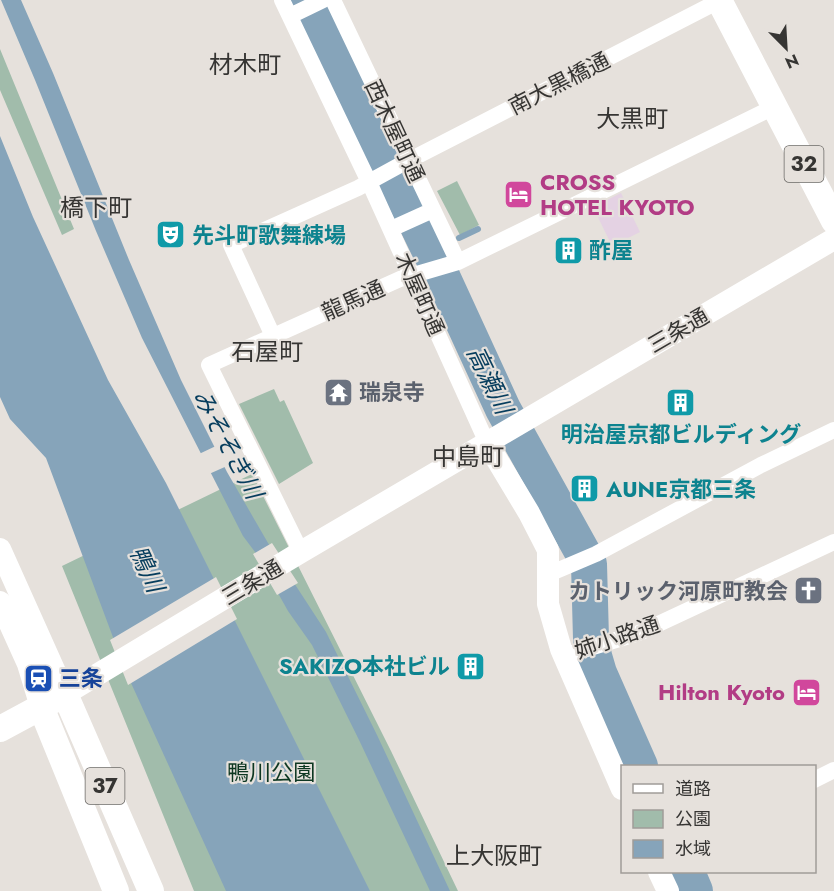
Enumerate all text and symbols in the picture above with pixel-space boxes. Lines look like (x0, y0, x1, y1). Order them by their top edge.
north arrow (756, 18, 816, 78)
street label: 南大黒橋通 (503, 44, 615, 122)
district label: 材木町 (209, 47, 281, 82)
text: N (781, 48, 802, 74)
street label: 西木屋町通 (357, 74, 433, 188)
district label: 大黒町 (596, 101, 668, 136)
road number: 32 (784, 146, 824, 182)
place label: CROSS HOTEL KYOTO (540, 166, 695, 223)
hotel icon: CROSS HOTEL KYOTO (503, 179, 535, 211)
district label: 橋下町 (60, 190, 132, 225)
theatre icon: 先斗町歌舞練場 (155, 219, 187, 251)
place label: 先斗町歌舞練場 (192, 219, 346, 251)
building icon: 酢屋 (552, 234, 584, 266)
place label: 酢屋 (589, 234, 633, 266)
street label: 木屋町通 (387, 247, 453, 341)
street label: 龍馬通 (316, 272, 390, 328)
street label: 三条通 (641, 300, 715, 360)
district label: 石屋町 (231, 334, 303, 369)
water label: 高瀬川 (458, 340, 523, 423)
temple icon: 瑞泉寺 (322, 376, 354, 408)
place label: 瑞泉寺 (359, 376, 425, 408)
water label: みそそぎ川 (184, 383, 273, 508)
building icon: 明治屋京都ビルディング (665, 386, 697, 418)
place label: 明治屋京都ビルディング (561, 418, 801, 450)
district label: 中島町 (432, 439, 504, 474)
building icon: AUNE京都三条 (569, 473, 601, 505)
place label: AUNE京都三条 (605, 473, 756, 505)
water label: 鴨川 (121, 540, 174, 601)
street label: 三条通 (215, 551, 289, 613)
place label: カトリック河原町教会 (568, 575, 788, 607)
church icon: カトリック河原町教会 (793, 575, 825, 607)
street label: 姉小路通 (570, 608, 664, 666)
place label: SAKIZO本社ビル (279, 650, 450, 682)
building icon: SAKIZO本社ビル (455, 650, 487, 682)
station icon: 三条 (22, 662, 54, 694)
place label: 三条 (59, 662, 103, 694)
place label: Hilton Kyoto (658, 676, 785, 708)
hotel icon: Hilton Kyoto (790, 676, 822, 708)
park label: 鴨川公園 (227, 756, 315, 788)
legend (621, 765, 816, 873)
road number: 37 (86, 768, 124, 804)
text: 道路 (675, 776, 711, 802)
text: 公園 (675, 806, 711, 832)
text: 水域 (675, 836, 711, 862)
district label: 上大阪町 (446, 838, 542, 873)

